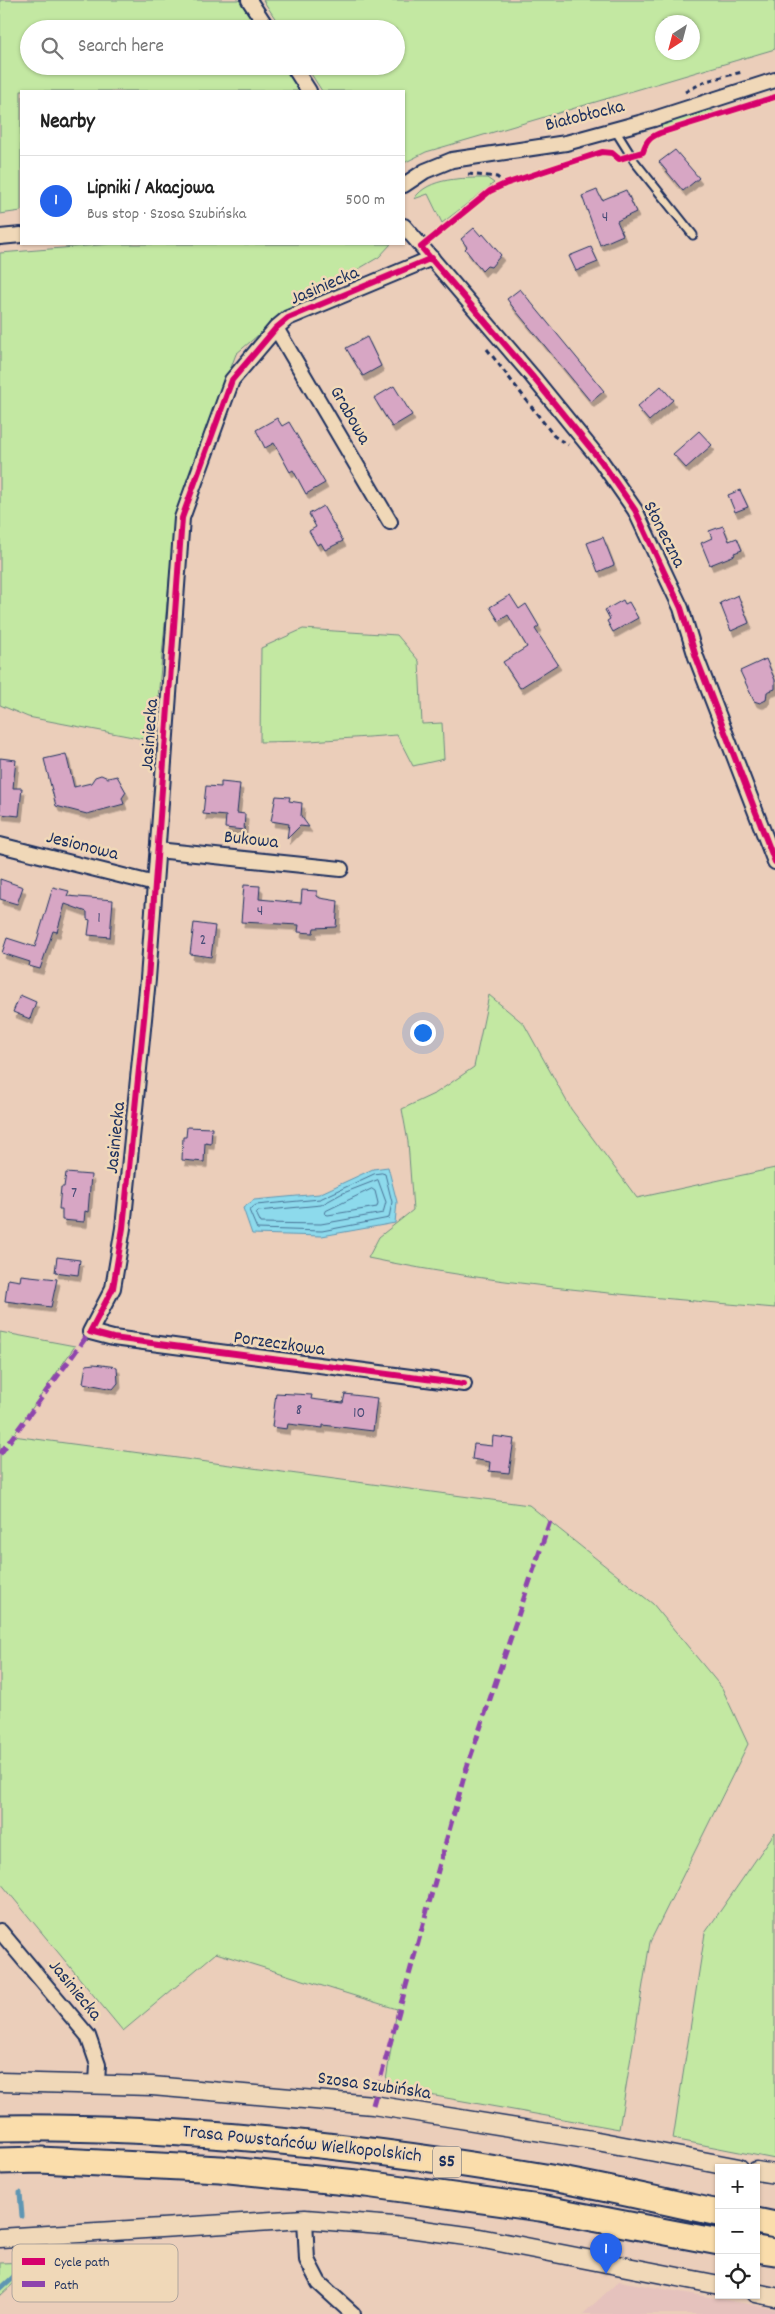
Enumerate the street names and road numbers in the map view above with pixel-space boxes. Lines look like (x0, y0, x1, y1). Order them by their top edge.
street label: Białobłocka (543, 94, 628, 140)
street label: Jasiniecka (286, 260, 365, 314)
street label: Grabowa (321, 382, 377, 451)
street label: Słoneczna (635, 497, 692, 574)
street label: Jasiniecka (135, 697, 167, 772)
street label: Jesionowa (43, 825, 122, 869)
street label: Bukowa (222, 825, 281, 857)
street label: Jasiniecka (100, 1100, 134, 1175)
street label: Porzeczkowa (232, 1325, 327, 1365)
street label: Jasiniecka (41, 1954, 108, 2028)
street label: Szosa Szubińska (316, 2066, 434, 2108)
street label: Trasa Powstańców Wielkopolskich (181, 2119, 423, 2171)
road number: S5 (433, 2146, 461, 2178)

